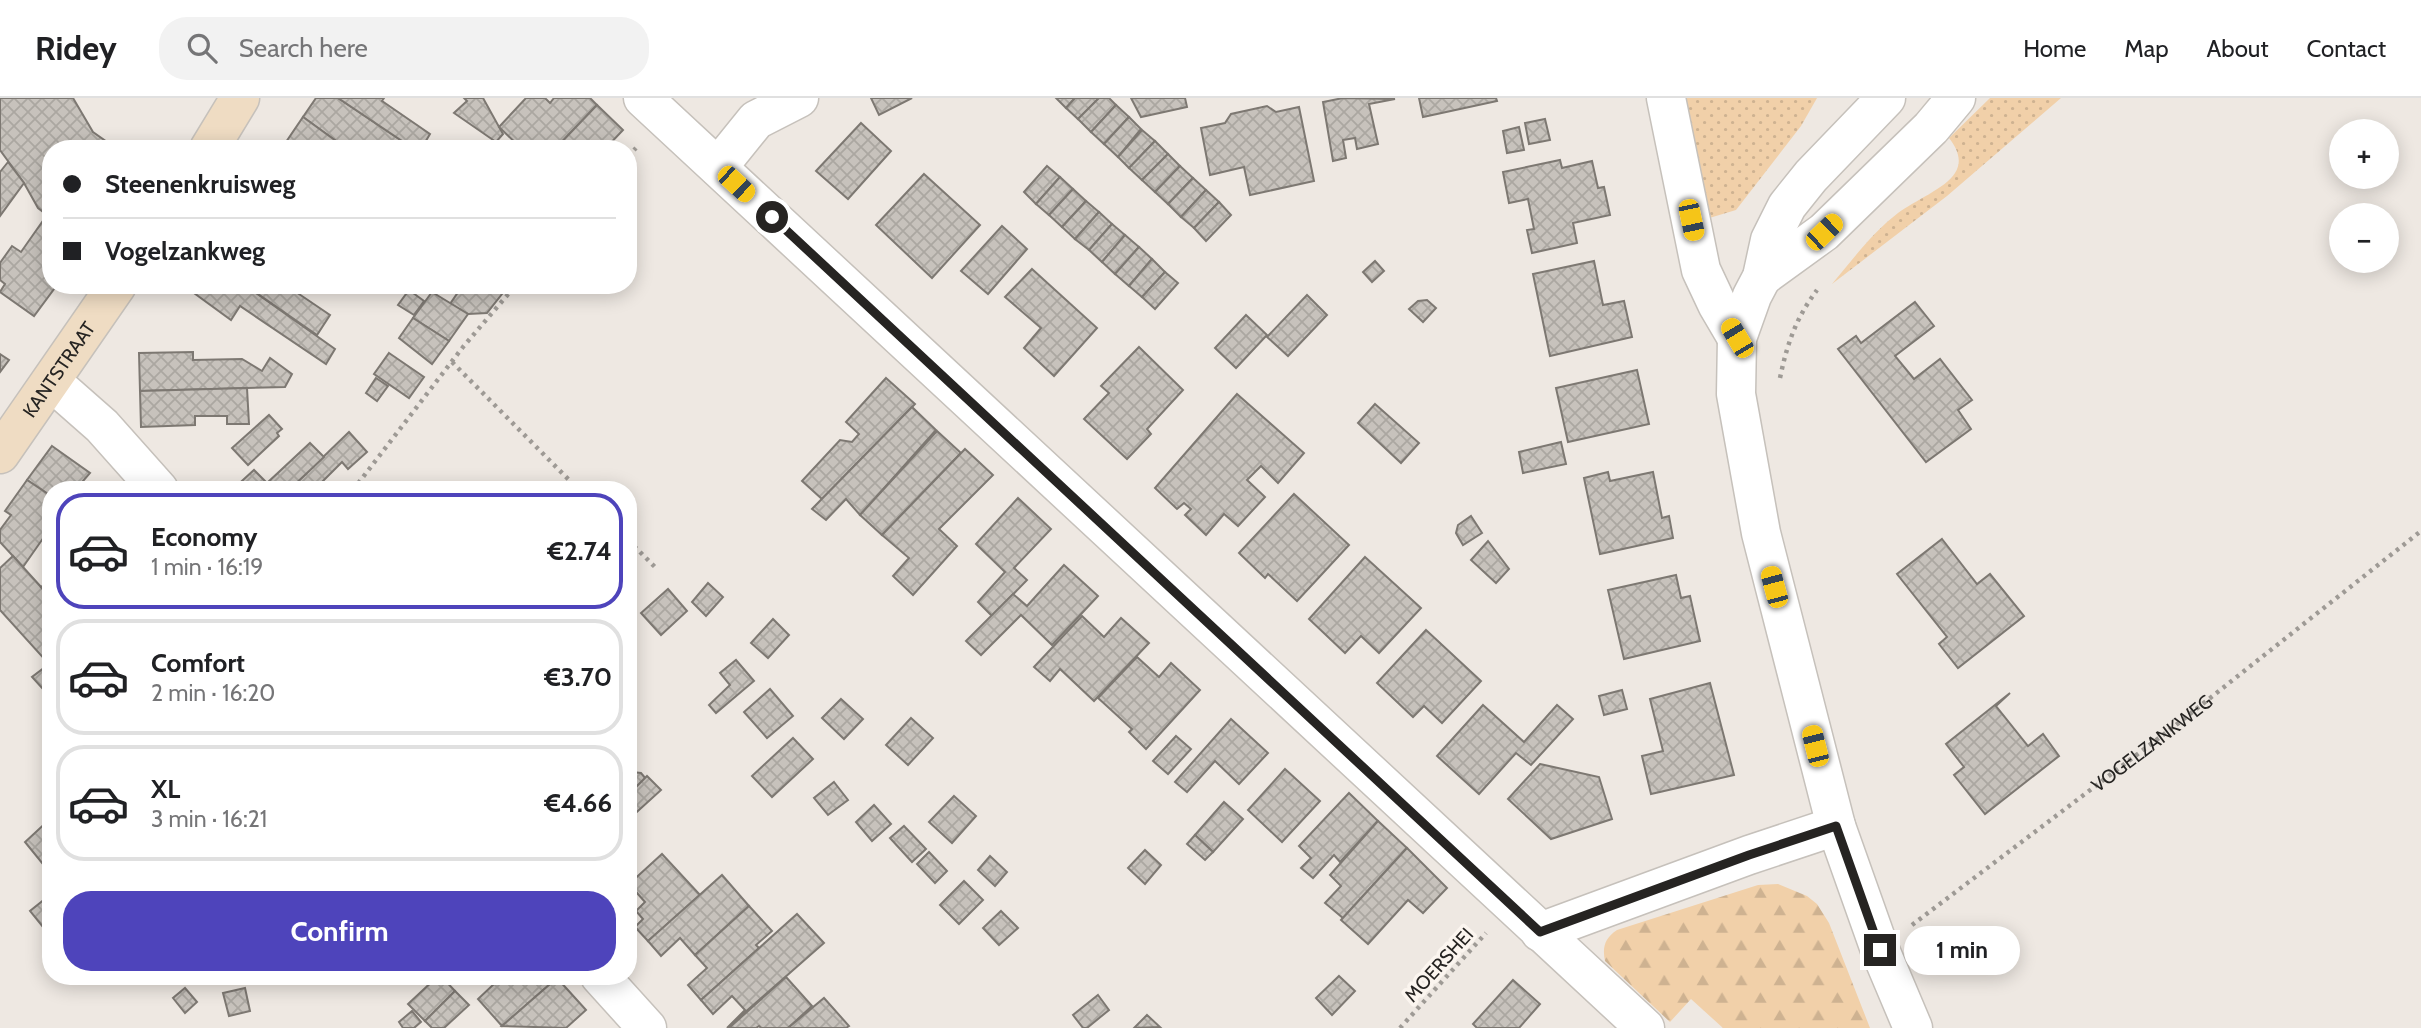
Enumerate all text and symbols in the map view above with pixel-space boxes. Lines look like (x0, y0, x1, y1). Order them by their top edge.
search box (159, 17, 649, 80)
text: Ridey (35, 28, 117, 68)
icon: search (183, 29, 221, 67)
text: Search here (239, 32, 368, 64)
text: Home (2023, 34, 2086, 63)
text: Map (2124, 34, 2169, 63)
text: About (2207, 34, 2269, 63)
text: Contact (2307, 34, 2386, 63)
map controls (2329, 119, 2399, 273)
button: + (2329, 119, 2399, 189)
car (714, 162, 759, 206)
text: Steenenkruisweg (105, 168, 296, 200)
car (1677, 197, 1706, 243)
route start (756, 201, 788, 233)
button: − (2329, 203, 2399, 273)
car (1802, 210, 1847, 254)
text: Vogelzankweg (105, 235, 265, 267)
car (1718, 315, 1757, 361)
street label: KANTSTRAAT (18, 317, 100, 422)
icon: car (67, 520, 130, 583)
text: Economy (151, 521, 257, 553)
text: €2.74 (547, 535, 612, 567)
text: 1 min · 16:19 (151, 553, 263, 581)
car (1759, 564, 1790, 610)
icon: car (67, 646, 130, 709)
text: Comfort (151, 647, 245, 679)
text: €3.70 (544, 661, 612, 693)
text: 2 min · 16:20 (151, 679, 275, 707)
street label: VOGELZANKWEG (2087, 689, 2217, 797)
car (1800, 723, 1831, 769)
icon: car (67, 772, 130, 835)
text: XL (151, 773, 180, 805)
text: €4.66 (544, 787, 612, 819)
text: 3 min · 16:21 (151, 805, 267, 833)
button: Confirm (63, 891, 616, 971)
street label: MOERSHEI (1400, 923, 1478, 1007)
callout: 1 min (1904, 926, 2020, 974)
route end (1864, 934, 1896, 966)
text: 1 min (1936, 936, 1988, 964)

